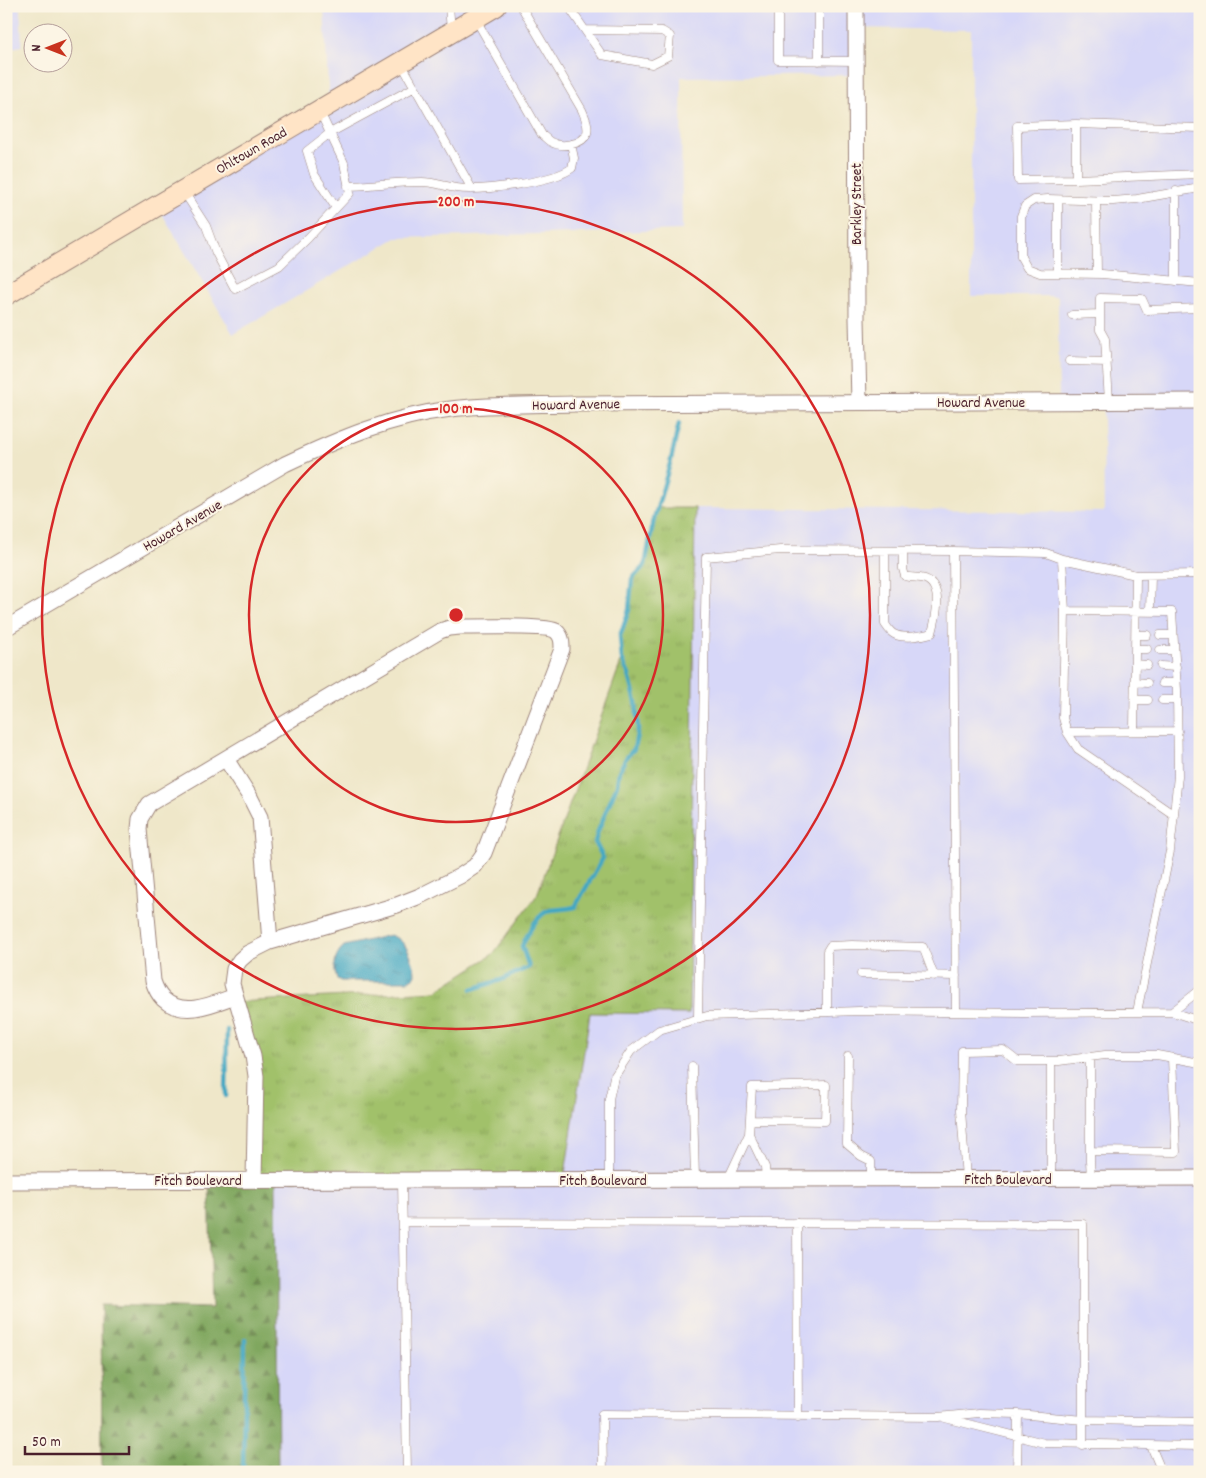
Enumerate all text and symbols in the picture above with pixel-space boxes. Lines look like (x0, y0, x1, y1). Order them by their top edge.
north arrow (22, 22, 72, 72)
text: N (27, 44, 47, 51)
street label: Ohltown Road (212, 122, 292, 181)
street label: Barkley Street (847, 163, 869, 245)
text: 200 m (438, 192, 474, 214)
street label: Howard Avenue (937, 393, 1025, 415)
street label: Howard Avenue (532, 394, 621, 418)
text: 100 m (439, 399, 473, 421)
street label: Howard Avenue (139, 495, 227, 558)
centre of rings (447, 606, 465, 624)
street label: Fitch Boulevard (964, 1170, 1052, 1192)
street label: Fitch Boulevard (154, 1171, 242, 1193)
street label: Fitch Boulevard (559, 1171, 647, 1193)
scale bar (25, 1423, 129, 1455)
text: 50 m (32, 1432, 61, 1454)

